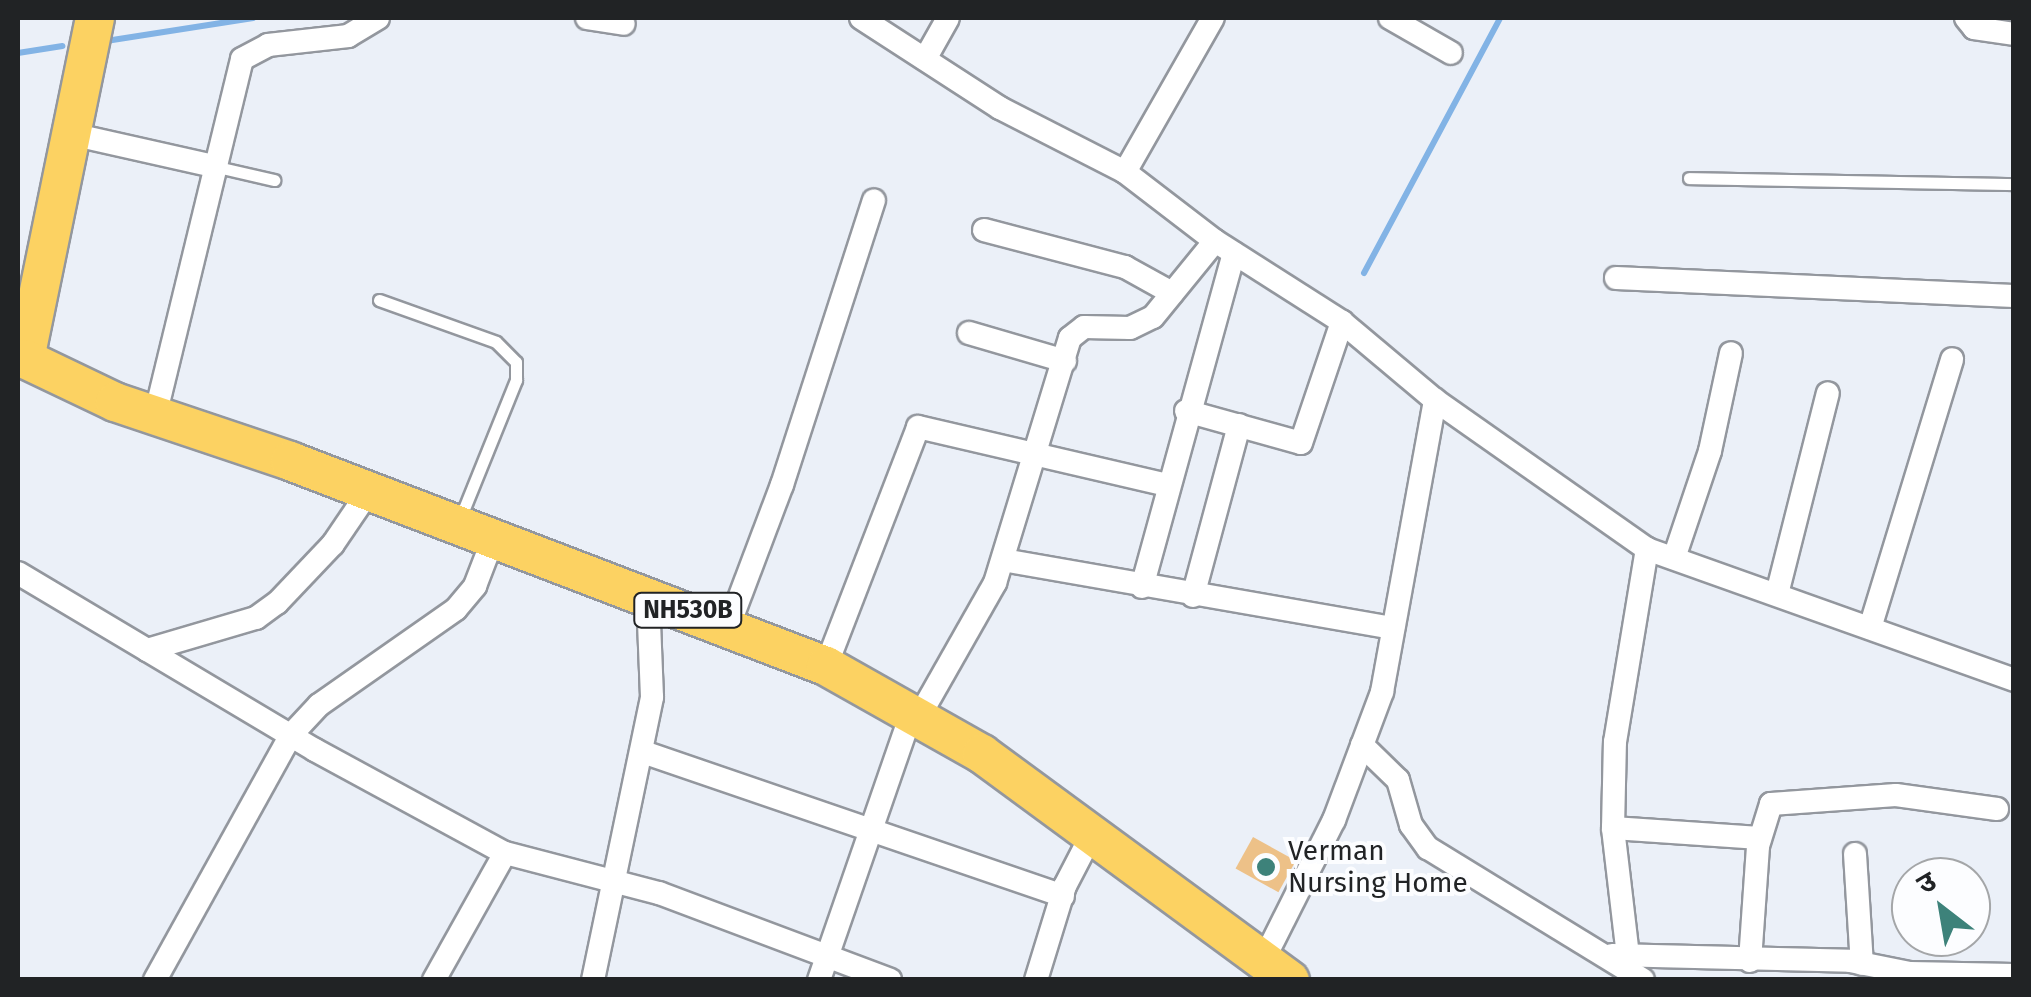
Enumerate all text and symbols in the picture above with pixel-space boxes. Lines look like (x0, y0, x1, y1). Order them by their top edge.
road number: NH530B (633, 590, 743, 630)
place label: Verman Nursing Home (1288, 834, 1468, 900)
marker: Verman Nursing Home (1253, 854, 1279, 880)
north arrow (1891, 857, 1991, 957)
text: उ (1911, 864, 1942, 901)

